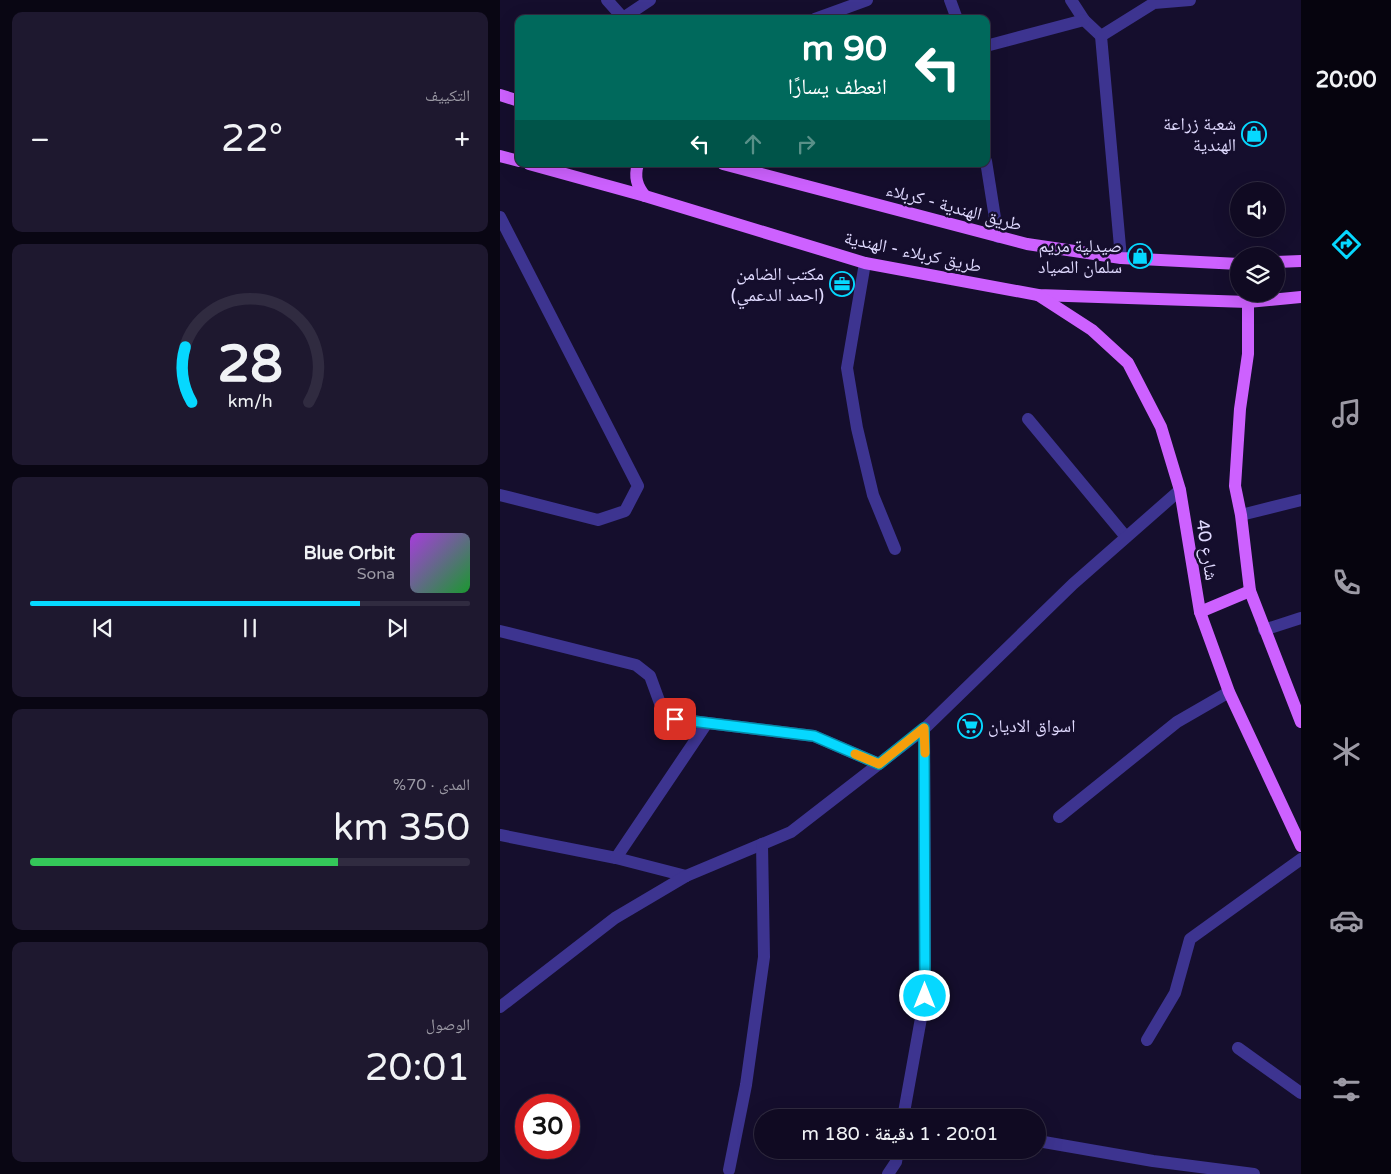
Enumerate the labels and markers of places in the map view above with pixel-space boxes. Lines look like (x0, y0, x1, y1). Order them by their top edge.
place label: شعبة زراعة الهندية (1163, 113, 1236, 156)
shop icon: شعبة زراعة الهندية (1241, 121, 1267, 147)
place label: صيدلية مريم سلمان الصياد (1038, 235, 1122, 278)
shop icon: صيدلية مريم سلمان الصياد (1127, 243, 1153, 269)
place label: مكتب الضامن (احمد الدعمي) (731, 263, 824, 310)
office icon: مكتب الضامن (احمد الدعمي) (829, 271, 855, 297)
pin (654, 698, 696, 740)
supermarket icon: اسواق الاديان (957, 713, 983, 739)
place label: اسواق الاديان (988, 715, 1076, 737)

